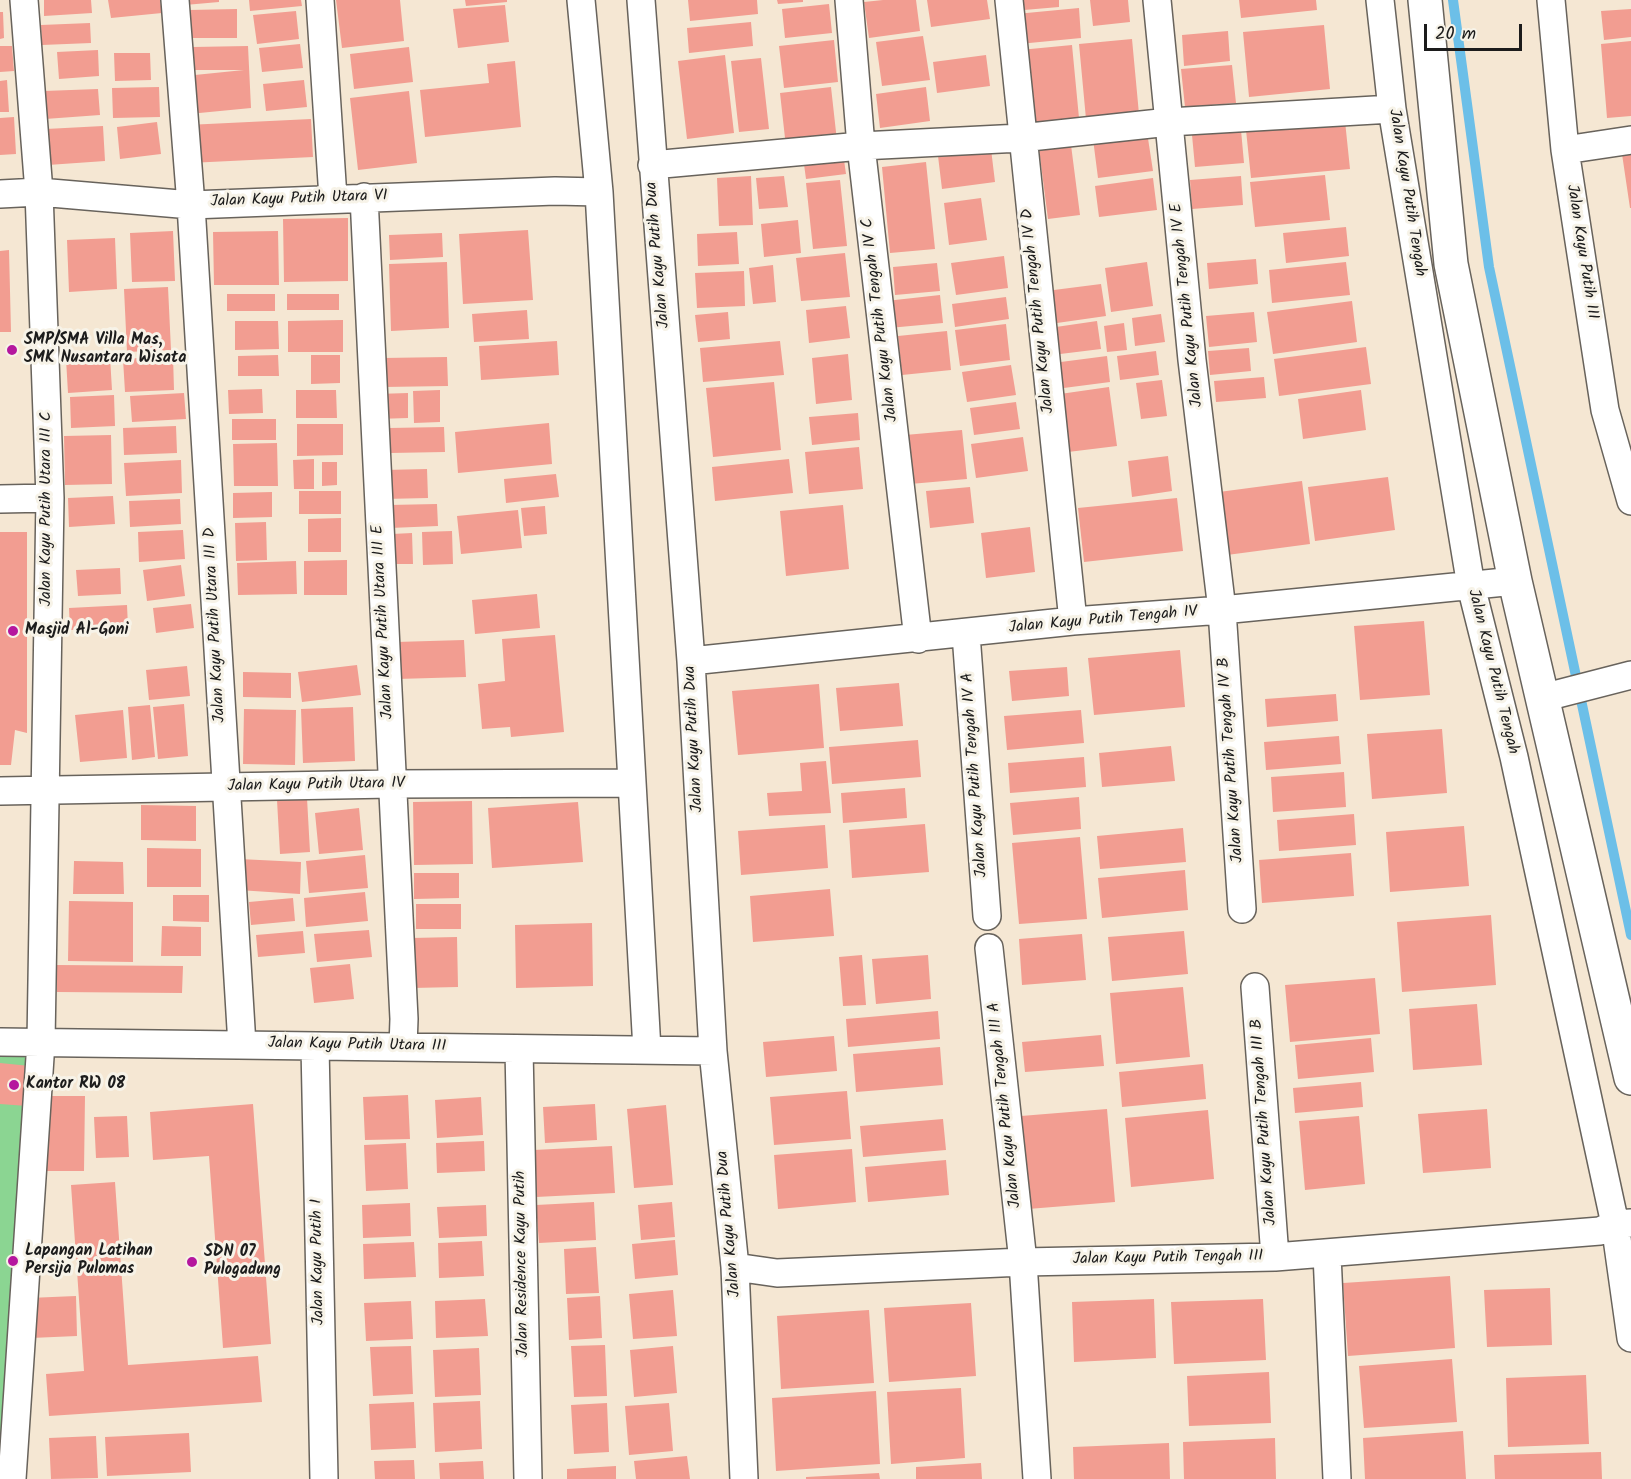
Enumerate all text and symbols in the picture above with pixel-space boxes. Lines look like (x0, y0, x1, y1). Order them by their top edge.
scale bar (1427, 12, 1524, 50)
text: 20 m (1435, 20, 1476, 49)
street label: Jalan Kayu Putih Tengah (1383, 108, 1429, 278)
street label: Jalan Kayu Putih Dua (643, 181, 675, 329)
street label: Jalan Kayu Putih III (1561, 183, 1601, 321)
street label: Jalan Kayu Putih Utara VI (210, 187, 388, 213)
street label: Jalan Kayu Putih Tengah IV E (1168, 202, 1208, 408)
street label: Jalan Kayu Putih Tengah IV D (1019, 208, 1059, 414)
street label: Jalan Kayu Putih Tengah IV C (859, 217, 903, 423)
place label: SMP/SMA Villa Mas, SMK Nusantara Wisata (24, 331, 186, 369)
marker: SMP/SMA Villa Mas, SMK Nusantara Wisata (5, 343, 19, 357)
street label: Jalan Kayu Putih Utara III C (37, 412, 57, 606)
street label: Jalan Kayu Putih Utara III E (369, 524, 399, 720)
street label: Jalan Kayu Putih Utara III D (201, 527, 231, 723)
street label: Jalan Kayu Putih Tengah (1462, 588, 1522, 756)
street label: Jalan Kayu Putih Tengah IV (1008, 603, 1198, 639)
place label: Masjid Al-Goni (25, 621, 129, 641)
marker: Masjid Al-Goni (6, 624, 20, 638)
street label: Jalan Kayu Putih Tengah IV B (1215, 657, 1249, 863)
street label: Jalan Kayu Putih Dua (682, 665, 708, 813)
street label: Jalan Kayu Putih Tengah IV A (959, 672, 993, 878)
street label: Jalan Kayu Putih Utara IV (227, 775, 405, 797)
street label: Jalan Kayu Putih Tengah III A (986, 1001, 1026, 1209)
street label: Jalan Kayu Putih Tengah III B (1248, 1018, 1282, 1226)
street label: Jalan Kayu Putih Utara III (268, 1035, 446, 1057)
place label: Kantor RW 08 (26, 1075, 125, 1095)
marker: Kantor RW 08 (7, 1078, 21, 1092)
street label: Jalan Kayu Putih Dua (714, 1150, 746, 1298)
street label: Jalan Residence Kayu Putih (512, 1171, 534, 1357)
street label: Jalan Kayu Putih I (308, 1199, 330, 1325)
place label: Lapangan Latihan Persija Pulomas (25, 1242, 153, 1280)
place label: SDN 07 Pulogadung (204, 1243, 281, 1281)
street label: Jalan Kayu Putih Tengah III (1073, 1248, 1263, 1270)
marker: Lapangan Latihan Persija Pulomas (6, 1254, 20, 1268)
marker: SDN 07 Pulogadung (185, 1255, 199, 1269)

